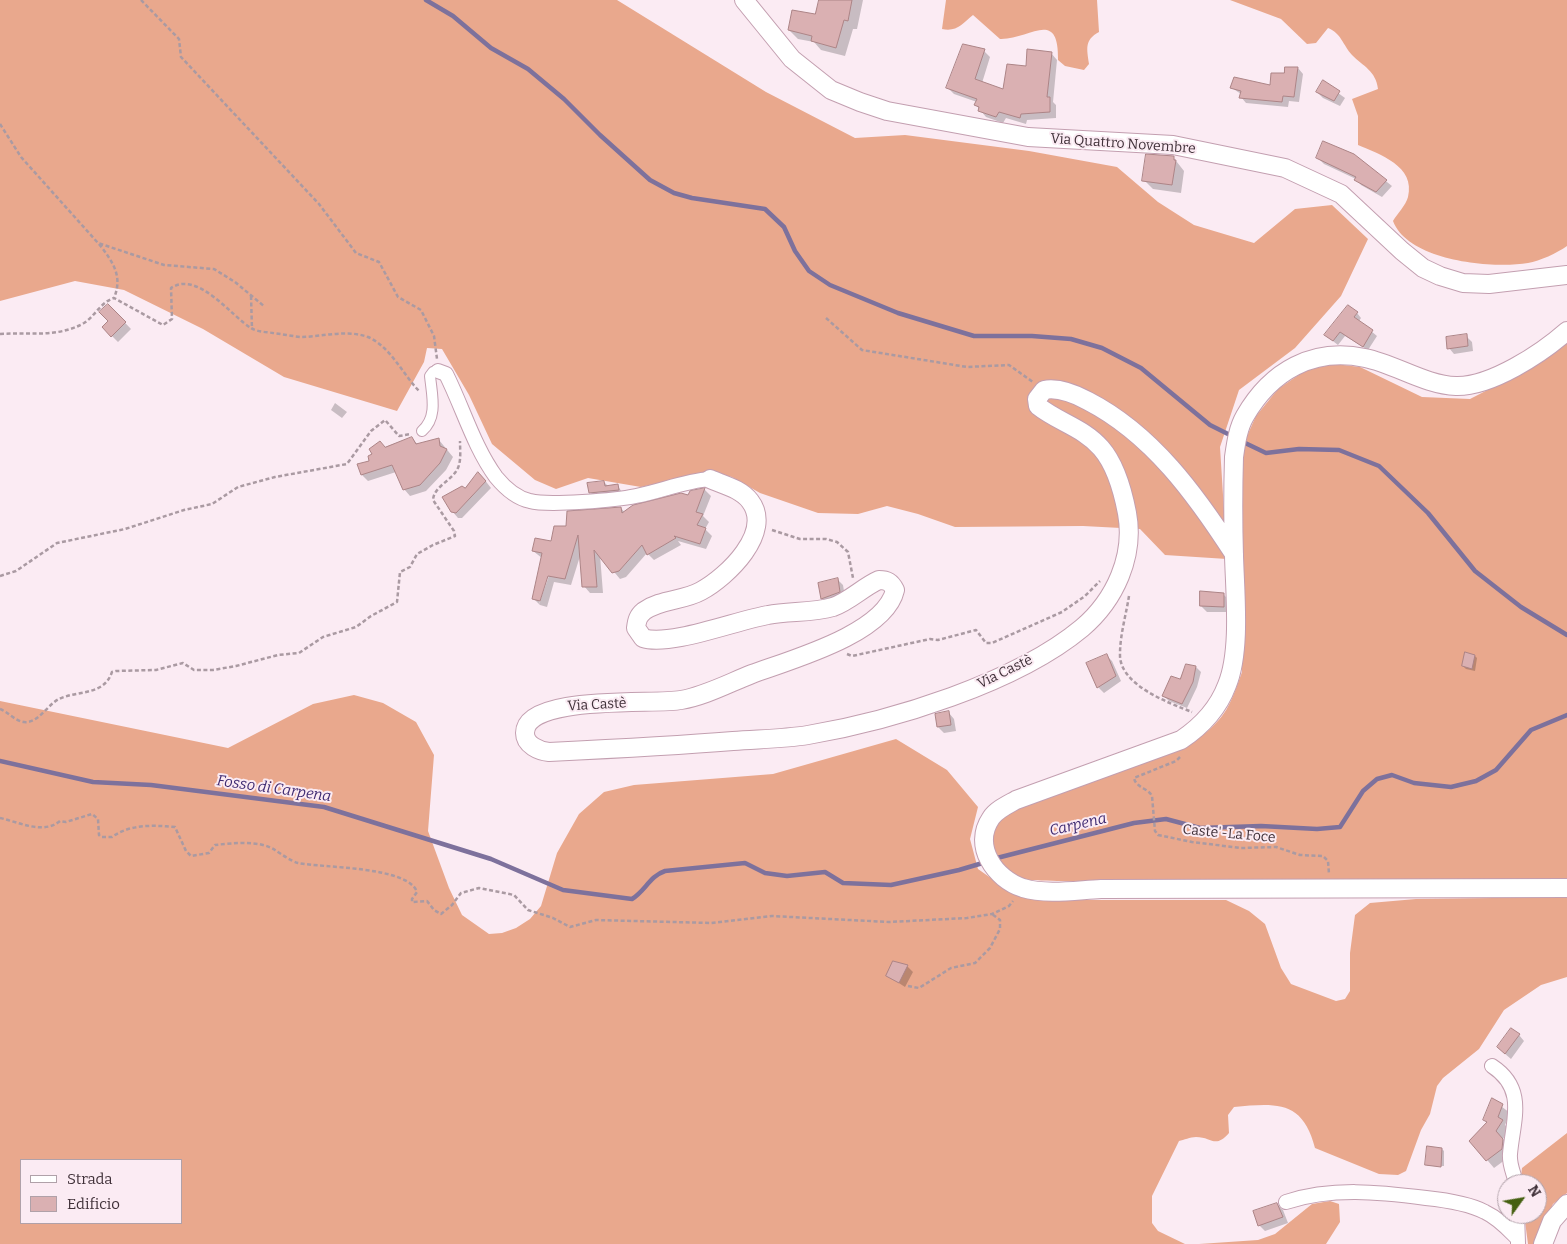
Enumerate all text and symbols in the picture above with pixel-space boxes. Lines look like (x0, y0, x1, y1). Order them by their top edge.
street label: Via Quattro Novembre (1050, 131, 1196, 157)
street label: Via Castè (975, 651, 1035, 693)
street label: Via Castè (567, 695, 627, 715)
water label: Fosso di Carpena (216, 772, 332, 806)
water label: Carpena (1048, 810, 1108, 840)
street label: Caste'-La Foce (1182, 822, 1276, 846)
legend (20, 1159, 182, 1224)
text: Strada (67, 1170, 113, 1188)
north arrow (1497, 1174, 1547, 1224)
text: N (1524, 1182, 1544, 1200)
text: Edificio (67, 1195, 120, 1213)

